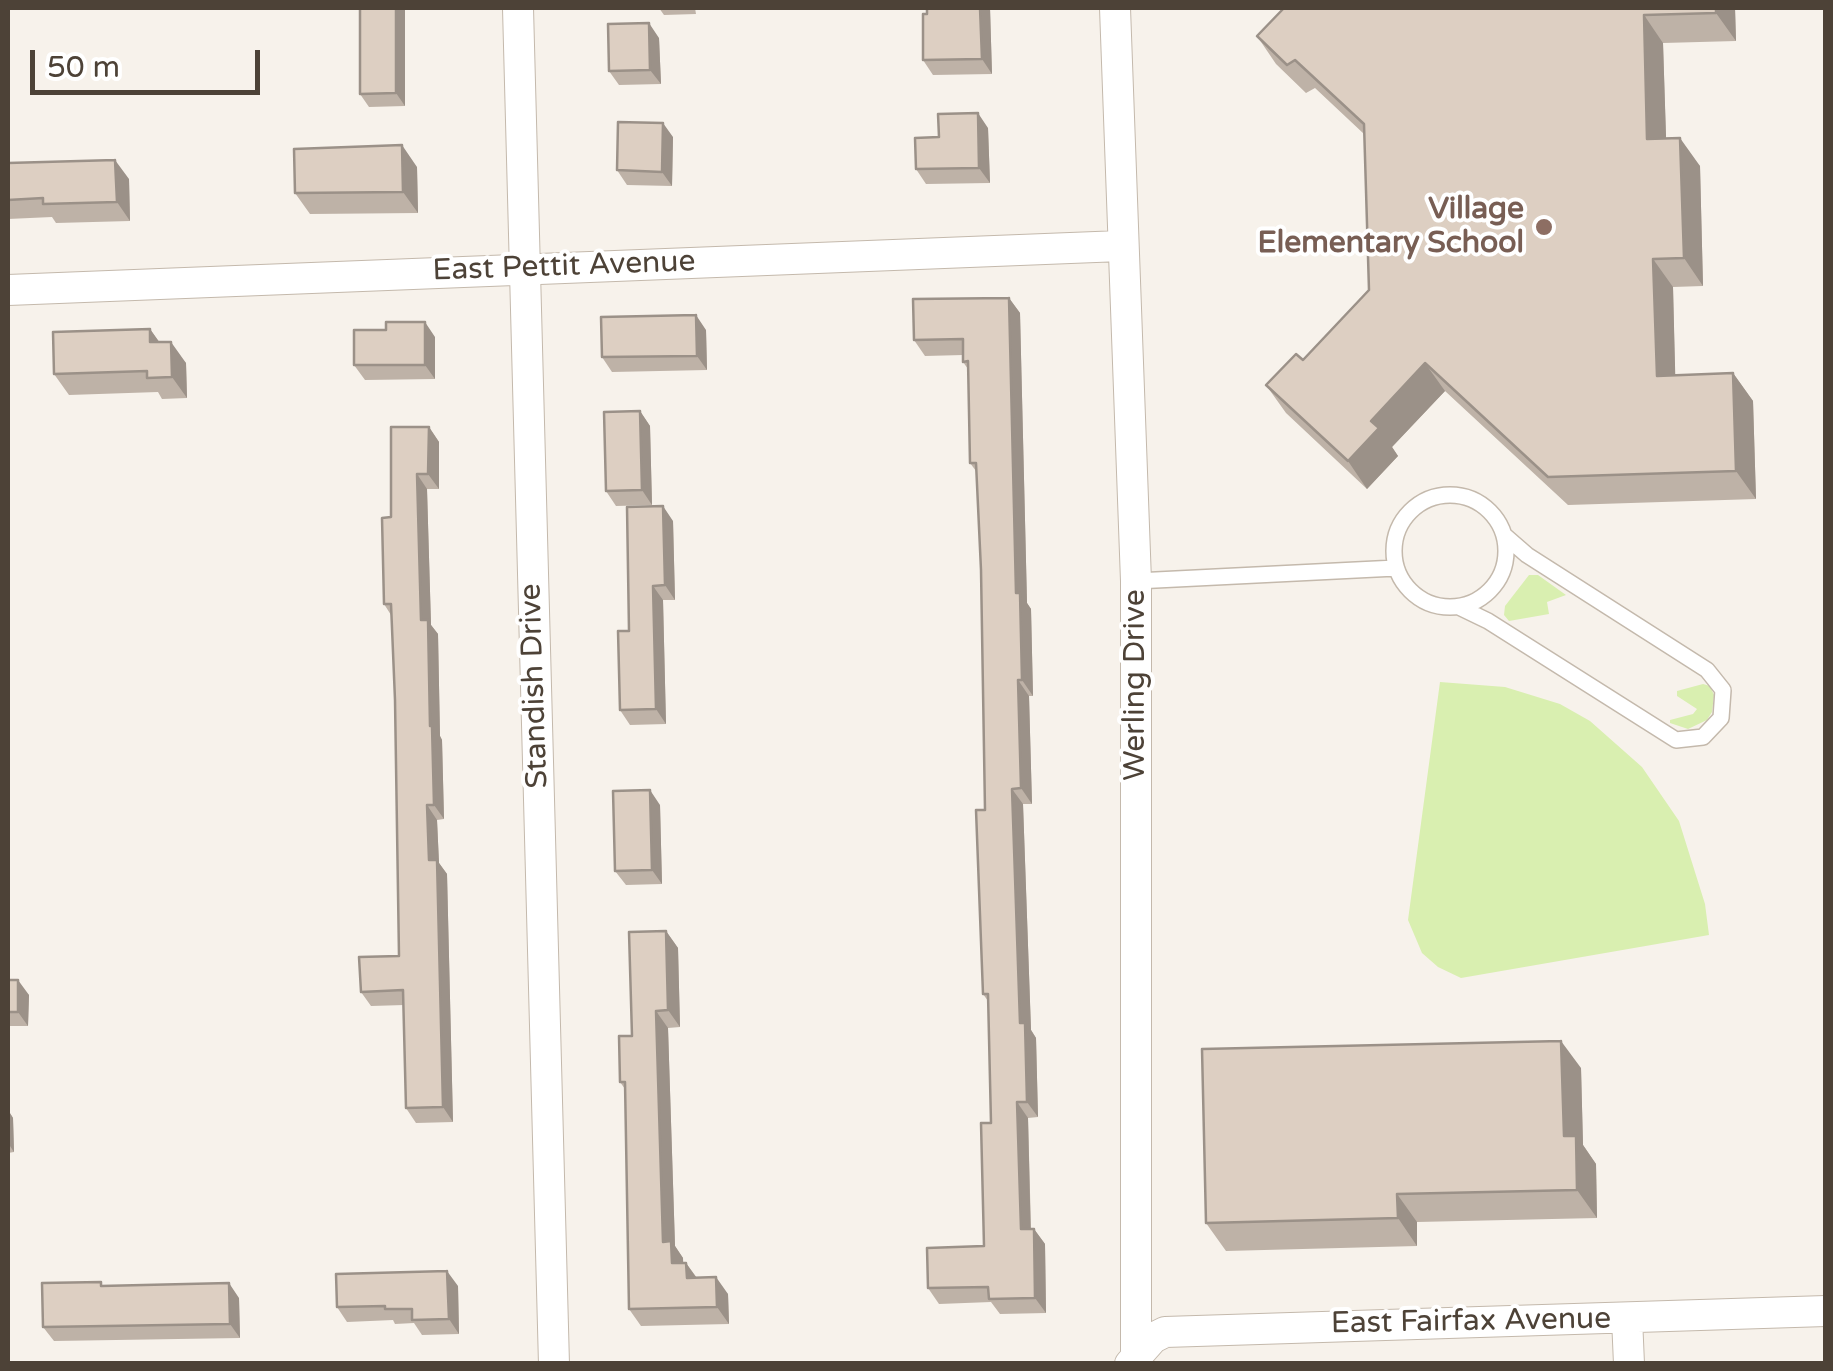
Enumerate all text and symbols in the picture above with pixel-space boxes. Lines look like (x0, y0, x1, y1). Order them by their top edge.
scale bar (35, 30, 265, 92)
text: 50 m (47, 49, 120, 86)
place label: Village Elementary School (1258, 192, 1524, 262)
marker: Village Elementary School (1533, 216, 1555, 238)
street label: East Pettit Avenue (432, 244, 696, 290)
street label: Standish Drive (513, 583, 557, 789)
street label: Werling Drive (1118, 589, 1154, 781)
street label: East Fairfax Avenue (1331, 1302, 1611, 1342)

